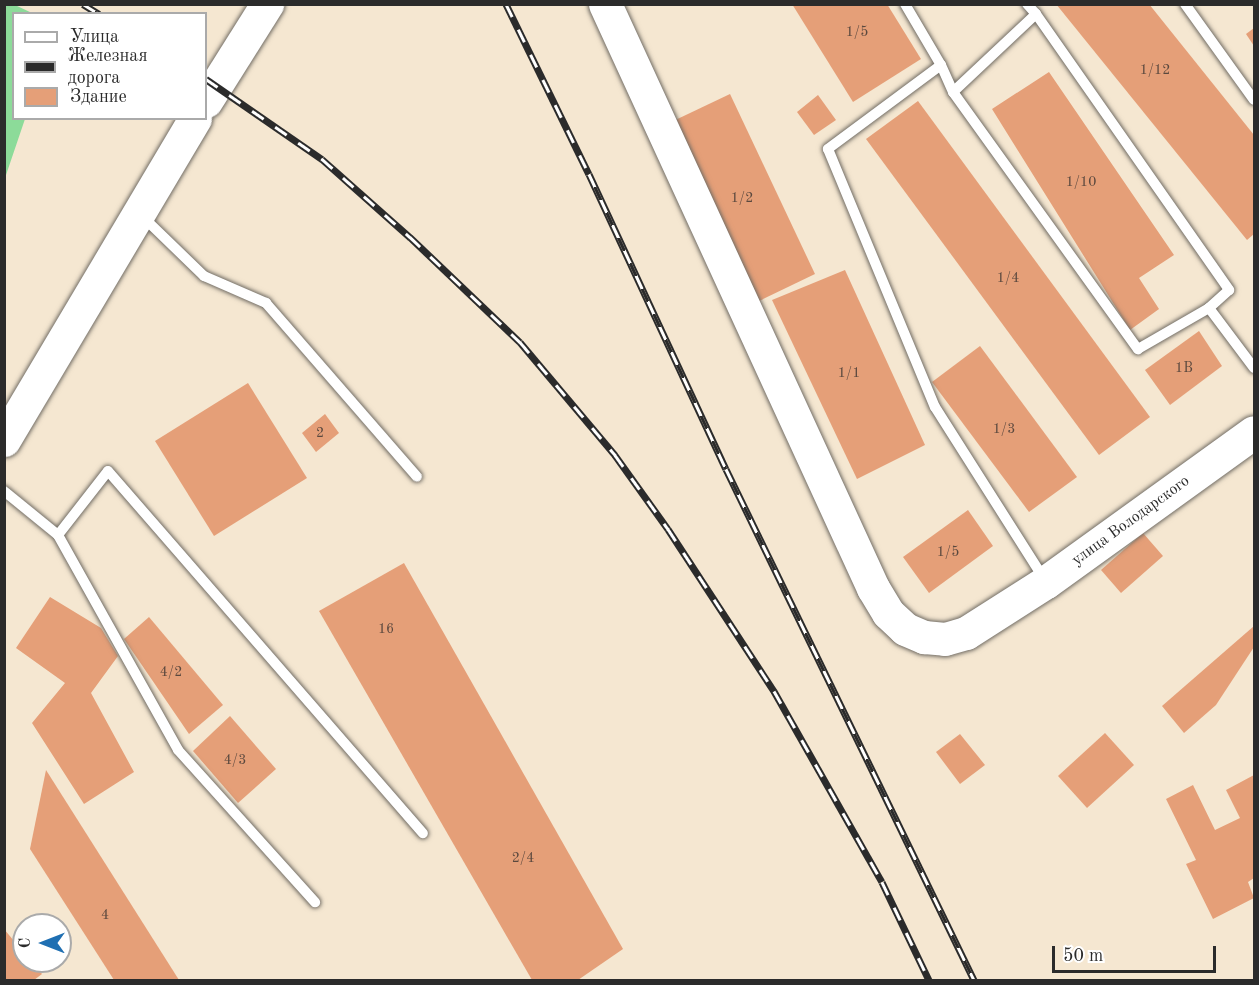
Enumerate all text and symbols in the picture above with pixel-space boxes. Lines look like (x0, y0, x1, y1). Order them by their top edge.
legend (12, 12, 207, 120)
house number: 1/5 (846, 24, 868, 40)
text: Улица (70, 28, 119, 46)
text: Железная дорога (68, 47, 148, 87)
house number: 1/12 (1140, 62, 1170, 78)
text: Здание (70, 88, 127, 106)
house number: 1/10 (1066, 174, 1096, 190)
house number: 1/2 (731, 190, 753, 206)
house number: 1/4 (997, 270, 1019, 286)
house number: 1В (1175, 360, 1193, 376)
house number: 1/1 (838, 365, 860, 381)
house number: 1/3 (993, 421, 1015, 437)
house number: 2 (316, 425, 324, 441)
street label: улица Володарского (1068, 472, 1194, 570)
house number: 1/5 (937, 544, 959, 560)
house number: 16 (378, 621, 394, 637)
house number: 4/2 (160, 664, 182, 680)
house number: 4/3 (224, 752, 246, 768)
house number: 2/4 (512, 850, 534, 866)
house number: 4 (101, 907, 109, 923)
north arrow (12, 913, 72, 973)
scale bar (1055, 934, 1218, 972)
text: С (18, 938, 34, 948)
text: 50 m (1063, 947, 1103, 965)

